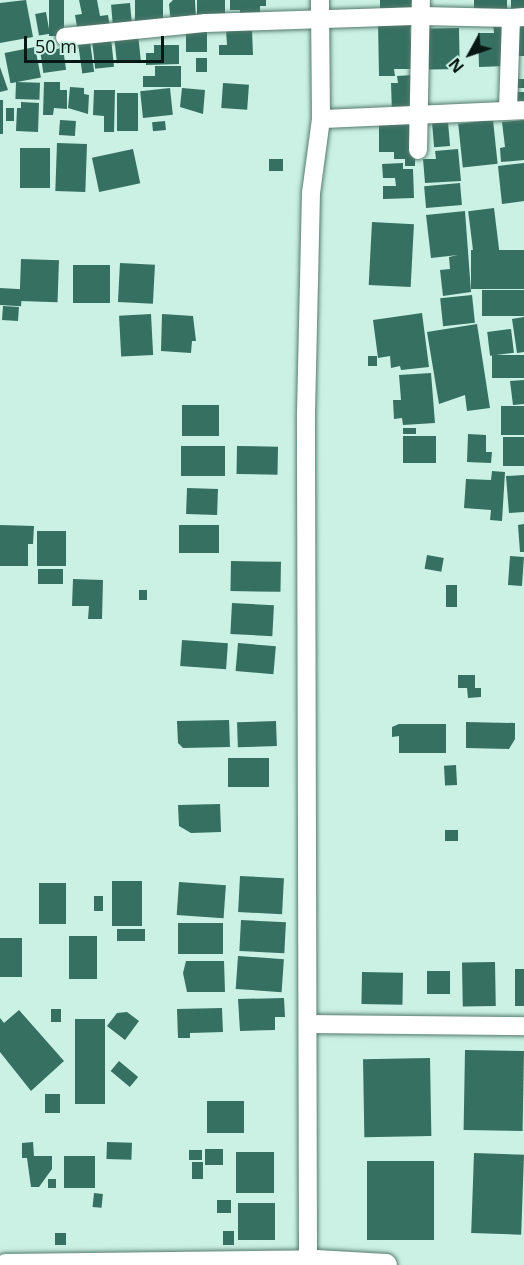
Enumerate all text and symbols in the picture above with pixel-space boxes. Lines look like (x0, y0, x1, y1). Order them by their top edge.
scale bar (27, 24, 166, 62)
north arrow (440, 24, 500, 84)
text: 50 m (35, 34, 77, 58)
text: N (444, 54, 469, 78)

